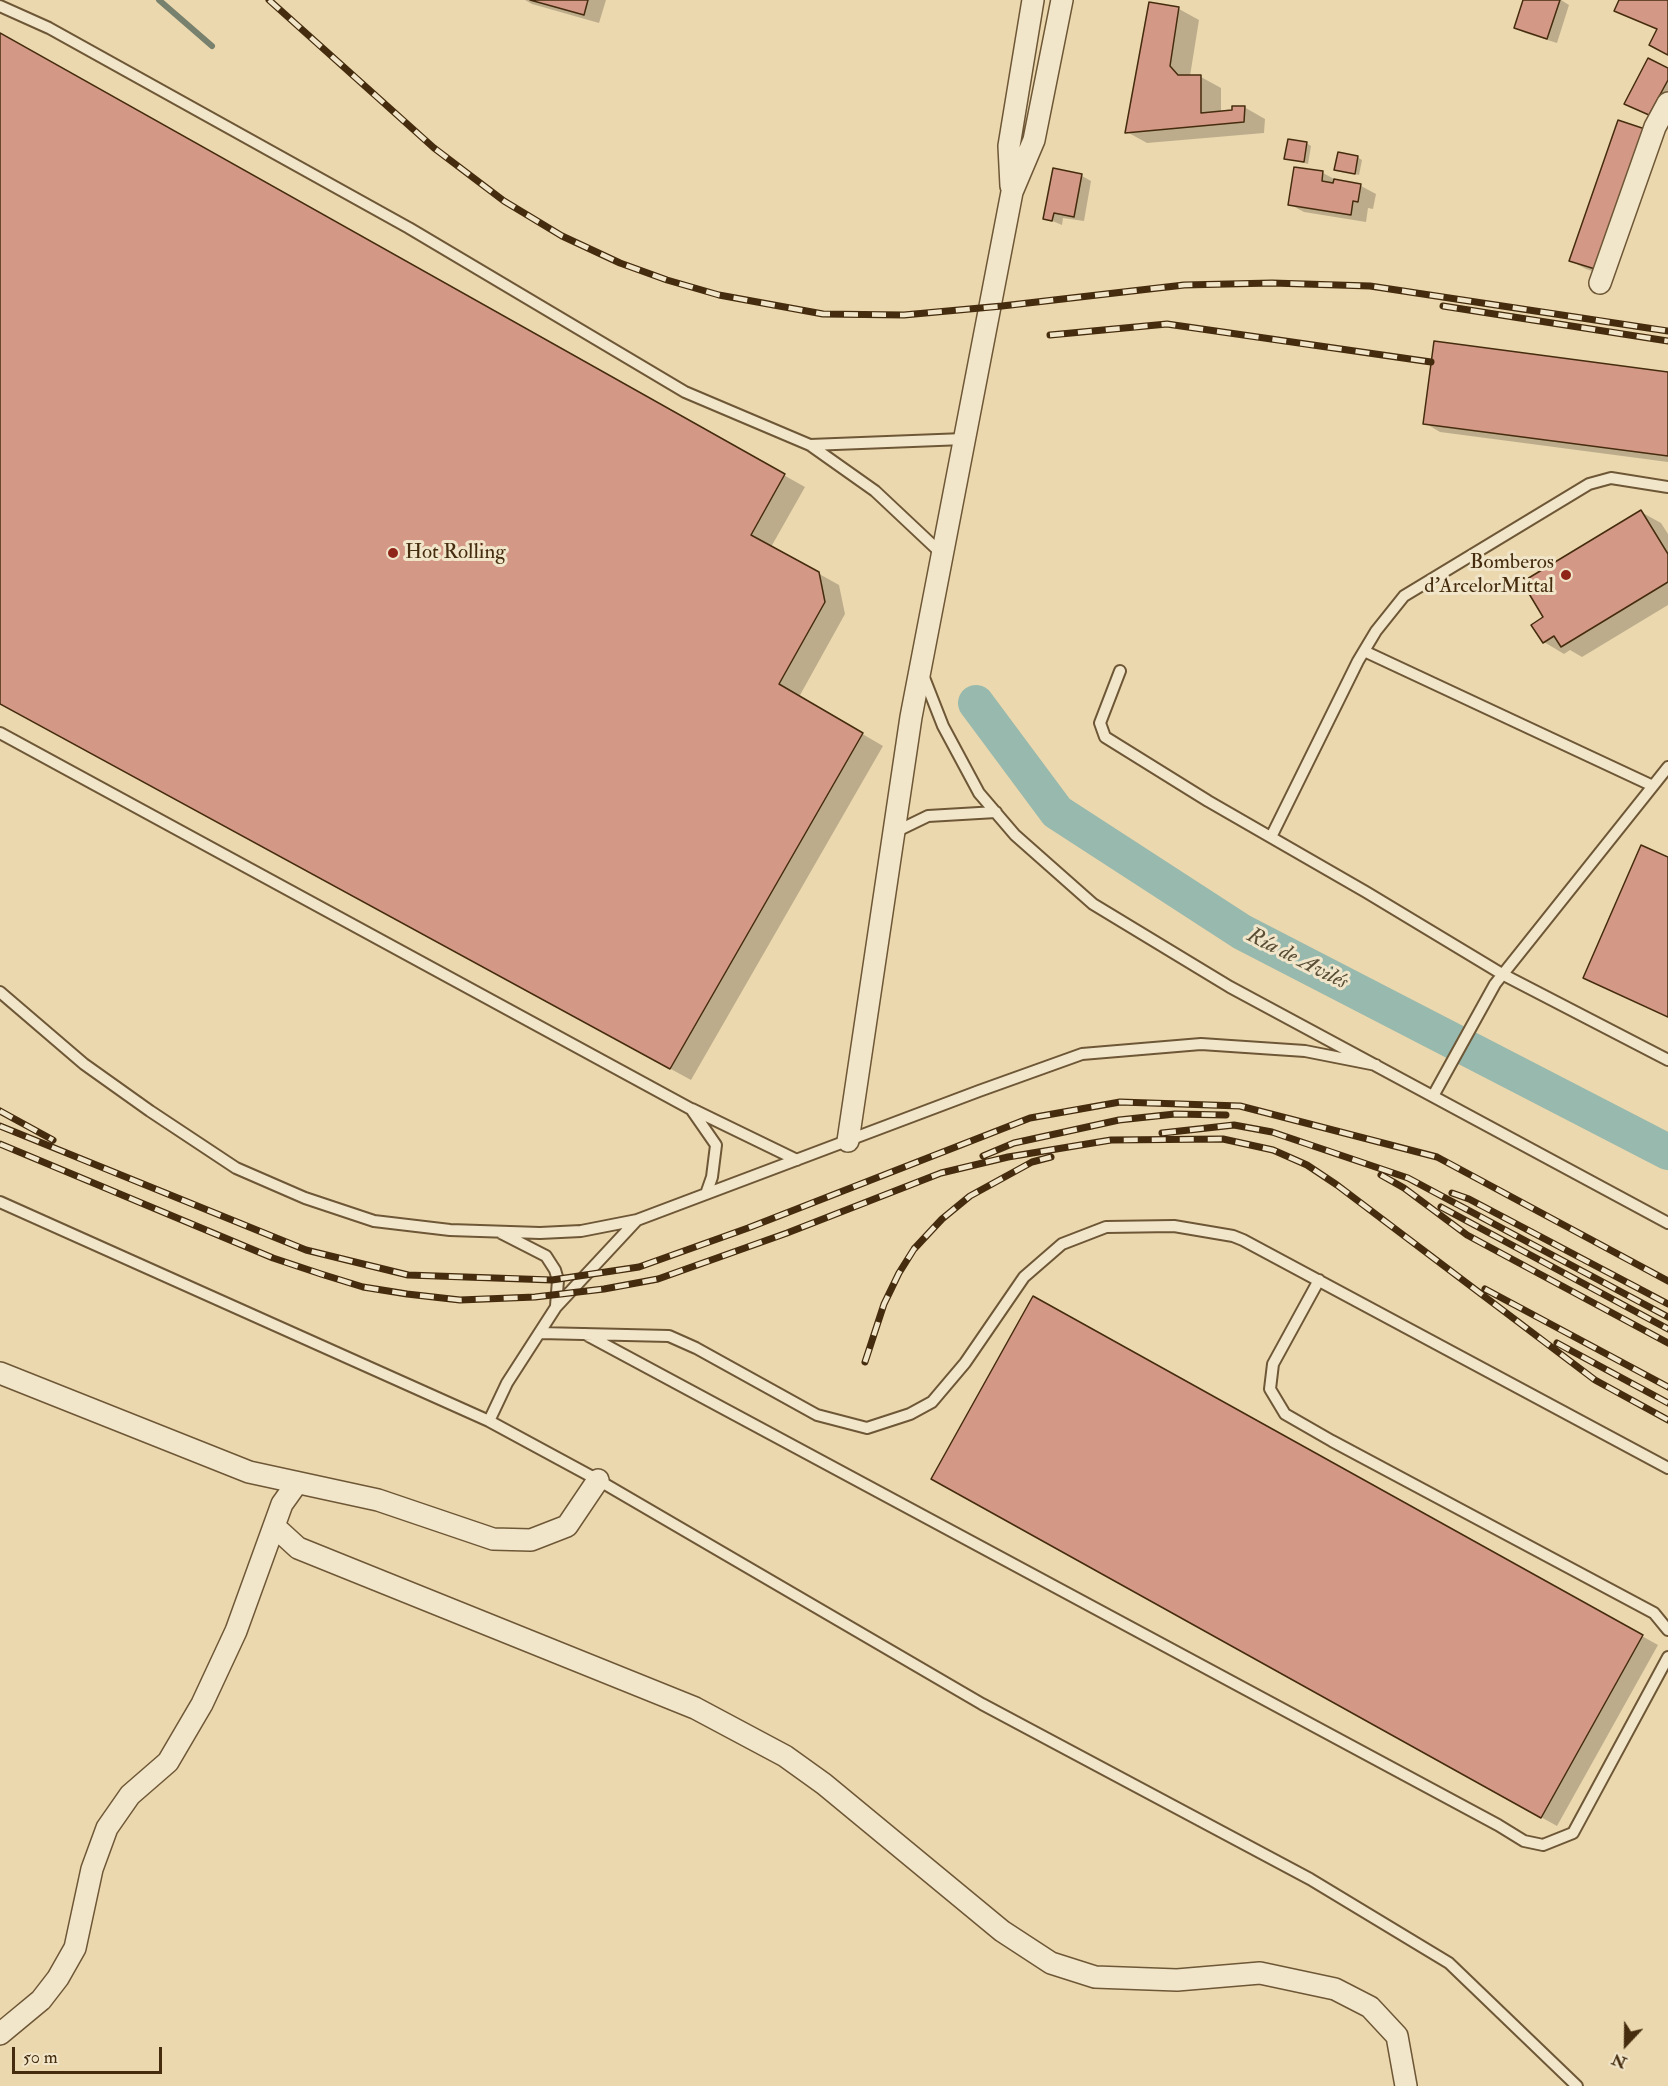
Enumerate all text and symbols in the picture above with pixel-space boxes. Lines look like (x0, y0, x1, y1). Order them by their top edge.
place label: Hot Rolling (405, 540, 506, 566)
marker: Hot Rolling (386, 546, 400, 560)
place label: Bomberos d'ArcelorMittal (1424, 550, 1554, 600)
marker: Bomberos d'ArcelorMittal (1559, 568, 1573, 582)
water label: Ría de Avilés (1242, 923, 1352, 997)
north arrow (1596, 2014, 1656, 2074)
scale bar (15, 2035, 165, 2073)
text: 50 m (23, 2046, 58, 2069)
text: N (1609, 2049, 1630, 2073)

